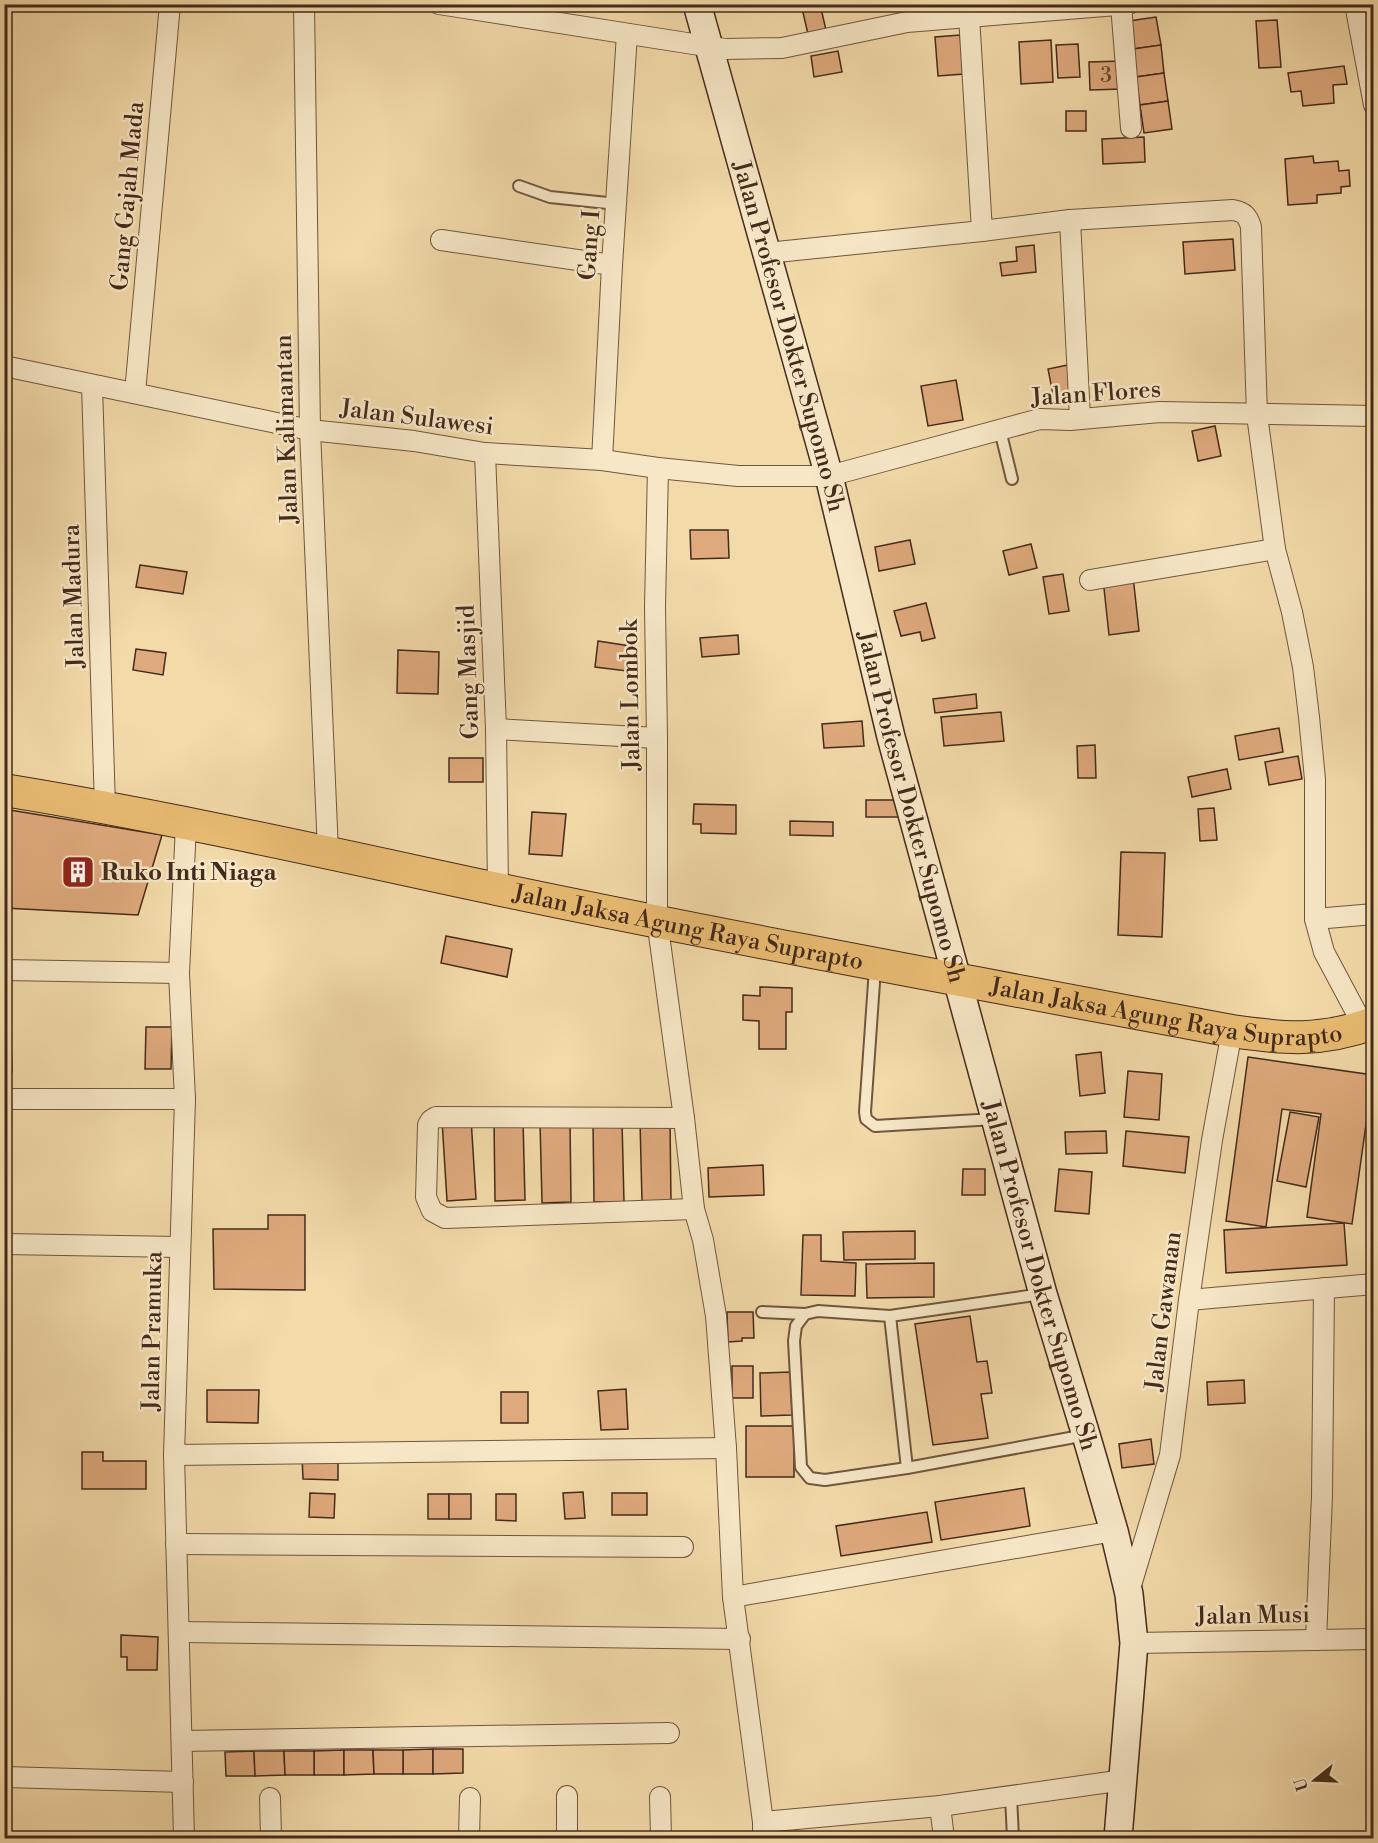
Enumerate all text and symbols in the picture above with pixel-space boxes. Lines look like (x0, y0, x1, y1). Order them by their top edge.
house number: 3 (1100, 63, 1112, 89)
street label: Gang Gajah Mada (105, 99, 151, 292)
street label: Jalan Profesor Dokter Supomo Sh (725, 157, 851, 515)
street label: Gang I (573, 209, 607, 281)
street label: Jalan Kalimantan (269, 334, 305, 525)
street label: Jalan Flores (1029, 374, 1162, 414)
street label: Jalan Sulawesi (337, 394, 495, 442)
street label: Jalan Madura (56, 523, 92, 669)
street label: Gang Masjid (452, 604, 486, 740)
street label: Jalan Lombok (615, 618, 647, 772)
street label: Jalan Profesor Dokter Supomo Sh (850, 627, 971, 986)
building icon: Ruko Inti Niaga (60, 854, 96, 890)
place label: Ruko Inti Niaga (101, 858, 277, 888)
street label: Jalan Jaksa Agung Raya Suprapto (509, 879, 866, 977)
street label: Jalan Jaksa Agung Raya Suprapto (987, 972, 1345, 1053)
street label: Jalan Profesor Dokter Supomo Sh (975, 1096, 1104, 1454)
street label: Jalan Gawanan (1139, 1230, 1189, 1393)
street label: Jalan Pramuka (137, 1250, 169, 1412)
street label: Jalan Musi (1195, 1600, 1310, 1632)
north arrow (1285, 1750, 1345, 1810)
text: U (1290, 1775, 1313, 1793)

